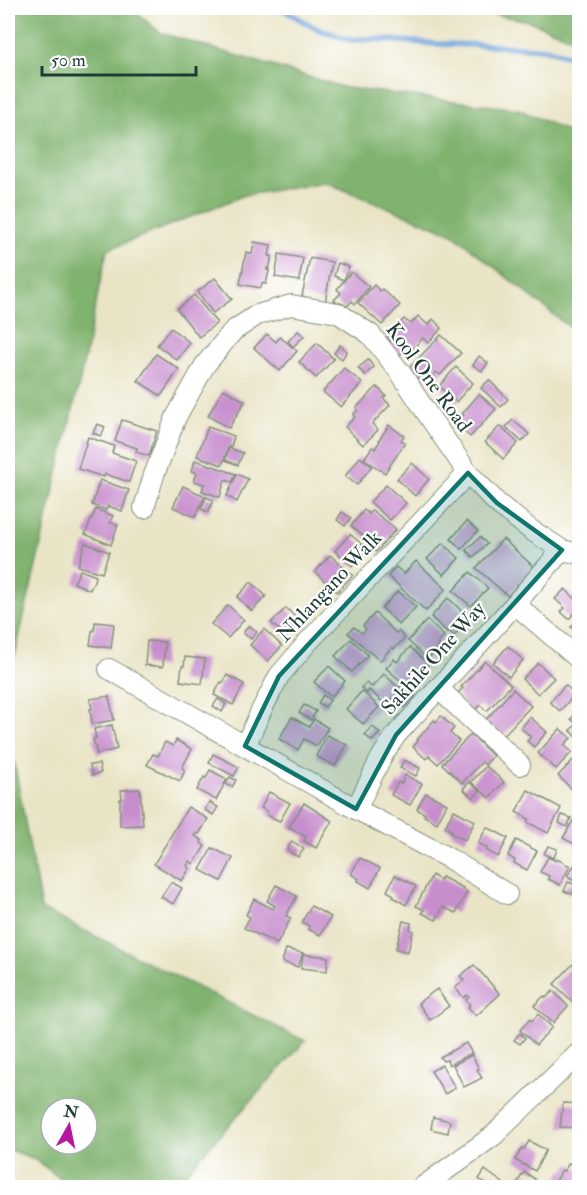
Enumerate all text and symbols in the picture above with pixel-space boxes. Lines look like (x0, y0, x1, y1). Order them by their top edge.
scale bar (42, 39, 196, 77)
text: 50 m (51, 49, 86, 72)
street label: Kool One Road (380, 317, 478, 438)
street label: Nhlangano Walk (271, 525, 388, 648)
street label: Sakhile One Way (375, 595, 492, 721)
north arrow (39, 1096, 99, 1156)
text: N (62, 1101, 80, 1123)

